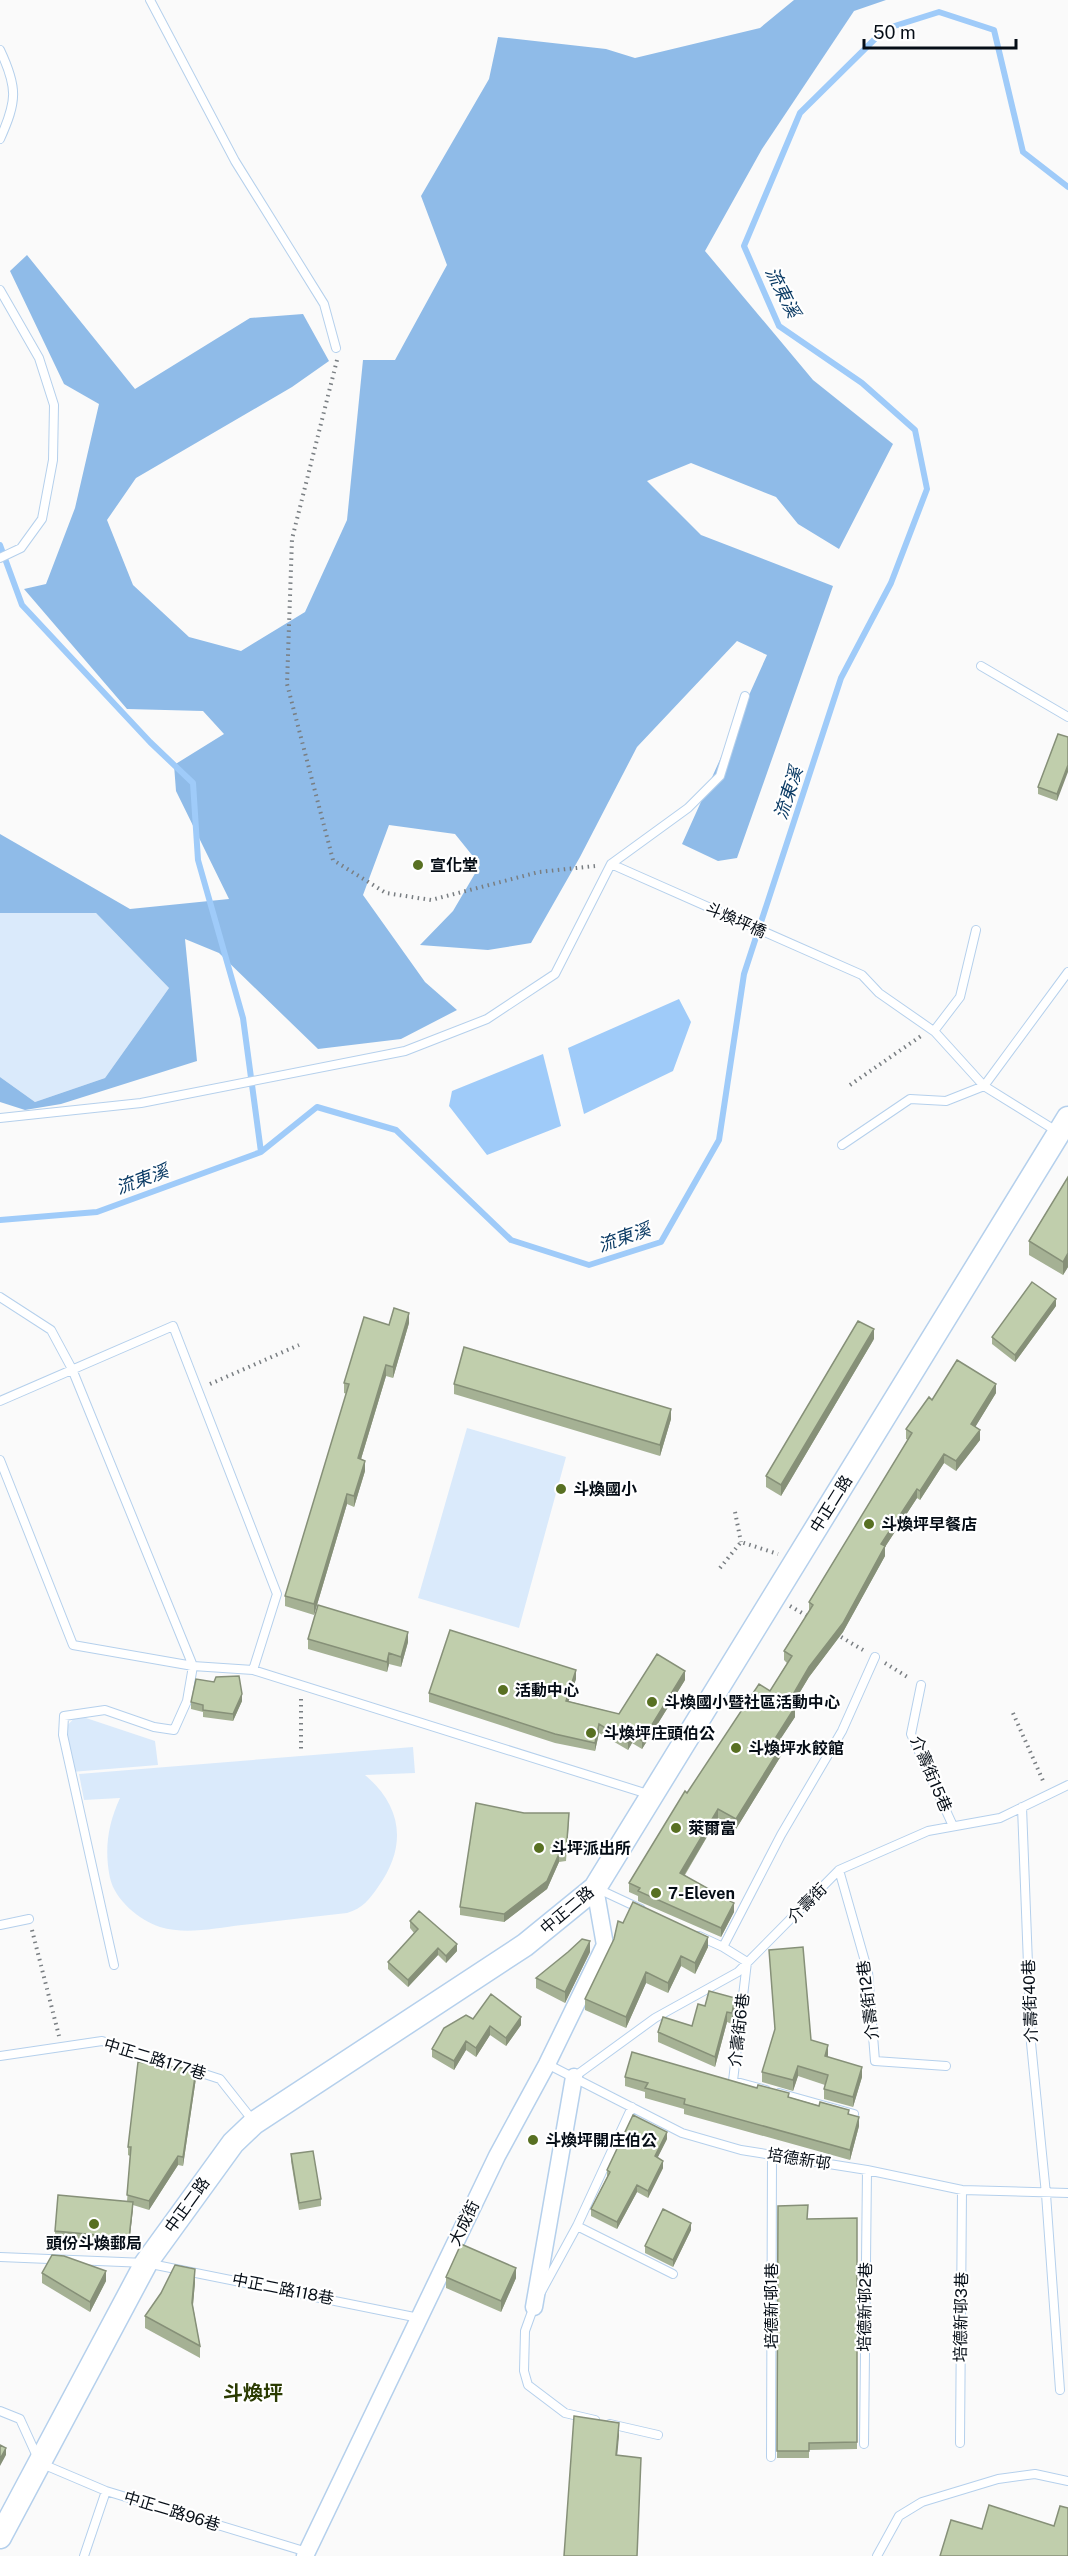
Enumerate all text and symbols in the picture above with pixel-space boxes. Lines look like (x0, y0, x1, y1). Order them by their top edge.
scale bar (864, 12, 1016, 50)
text: 50 m (873, 22, 916, 43)
water label: 流東溪 (761, 263, 806, 323)
water label: 流東溪 (770, 761, 807, 822)
place label: 宣化堂 (430, 856, 478, 875)
marker: 宣化堂 (411, 858, 425, 872)
street label: 斗煥坪橋 (703, 898, 769, 942)
water label: 流東溪 (113, 1159, 174, 1198)
water label: 流東溪 (595, 1217, 656, 1256)
street label: 中正二路 (806, 1472, 856, 1536)
place label: 斗煥國小 (573, 1480, 637, 1499)
marker: 斗煥國小 (554, 1482, 568, 1496)
place label: 斗煥坪早餐店 (881, 1515, 977, 1534)
marker: 斗煥坪早餐店 (862, 1517, 876, 1531)
place label: 活動中心 (515, 1681, 579, 1700)
marker: 活動中心 (496, 1683, 510, 1697)
place label: 斗煥國小暨社區活動中心 (664, 1693, 840, 1712)
marker: 斗煥國小暨社區活動中心 (645, 1695, 659, 1709)
place label: 斗煥坪庄頭伯公 (603, 1724, 715, 1743)
marker: 斗煥坪庄頭伯公 (584, 1726, 598, 1740)
street label: 介壽街15巷 (906, 1733, 956, 1815)
place label: 斗煥坪水餃館 (748, 1739, 844, 1758)
marker: 斗煥坪水餃館 (729, 1741, 743, 1755)
place label: 萊爾富 (688, 1819, 736, 1838)
marker: 萊爾富 (669, 1821, 683, 1835)
place label: 斗坪派出所 (551, 1839, 631, 1858)
marker: 斗坪派出所 (532, 1841, 546, 1855)
street label: 介壽街 (783, 1879, 831, 1927)
street label: 中正二路 (536, 1882, 598, 1938)
place label: 7-Eleven (668, 1884, 735, 1903)
marker: 7-Eleven (649, 1886, 663, 1900)
street label: 介壽街12巷 (854, 1959, 882, 2041)
street label: 介壽街40巷 (1019, 1959, 1041, 2043)
street label: 介壽街6巷 (725, 1992, 753, 2068)
street label: 中正二路177巷 (102, 2034, 208, 2084)
place label: 斗煥坪開庄伯公 (545, 2131, 657, 2150)
marker: 斗煥坪開庄伯公 (526, 2133, 540, 2147)
street label: 培德新邨 (766, 2145, 832, 2173)
street label: 中正二路 (161, 2174, 213, 2236)
street label: 大成街 (445, 2197, 483, 2249)
marker: 頭份斗煥郵局 (87, 2217, 101, 2231)
place label: 頭份斗煥郵局 (46, 2234, 142, 2253)
street label: 培德新邨2巷 (855, 2262, 875, 2352)
street label: 培德新邨1巷 (762, 2263, 781, 2349)
street label: 中正二路118巷 (230, 2270, 336, 2308)
street label: 培德新邨3巷 (951, 2272, 971, 2362)
district label: 斗煥坪 (223, 2381, 283, 2405)
street label: 中正二路96巷 (121, 2487, 223, 2535)

